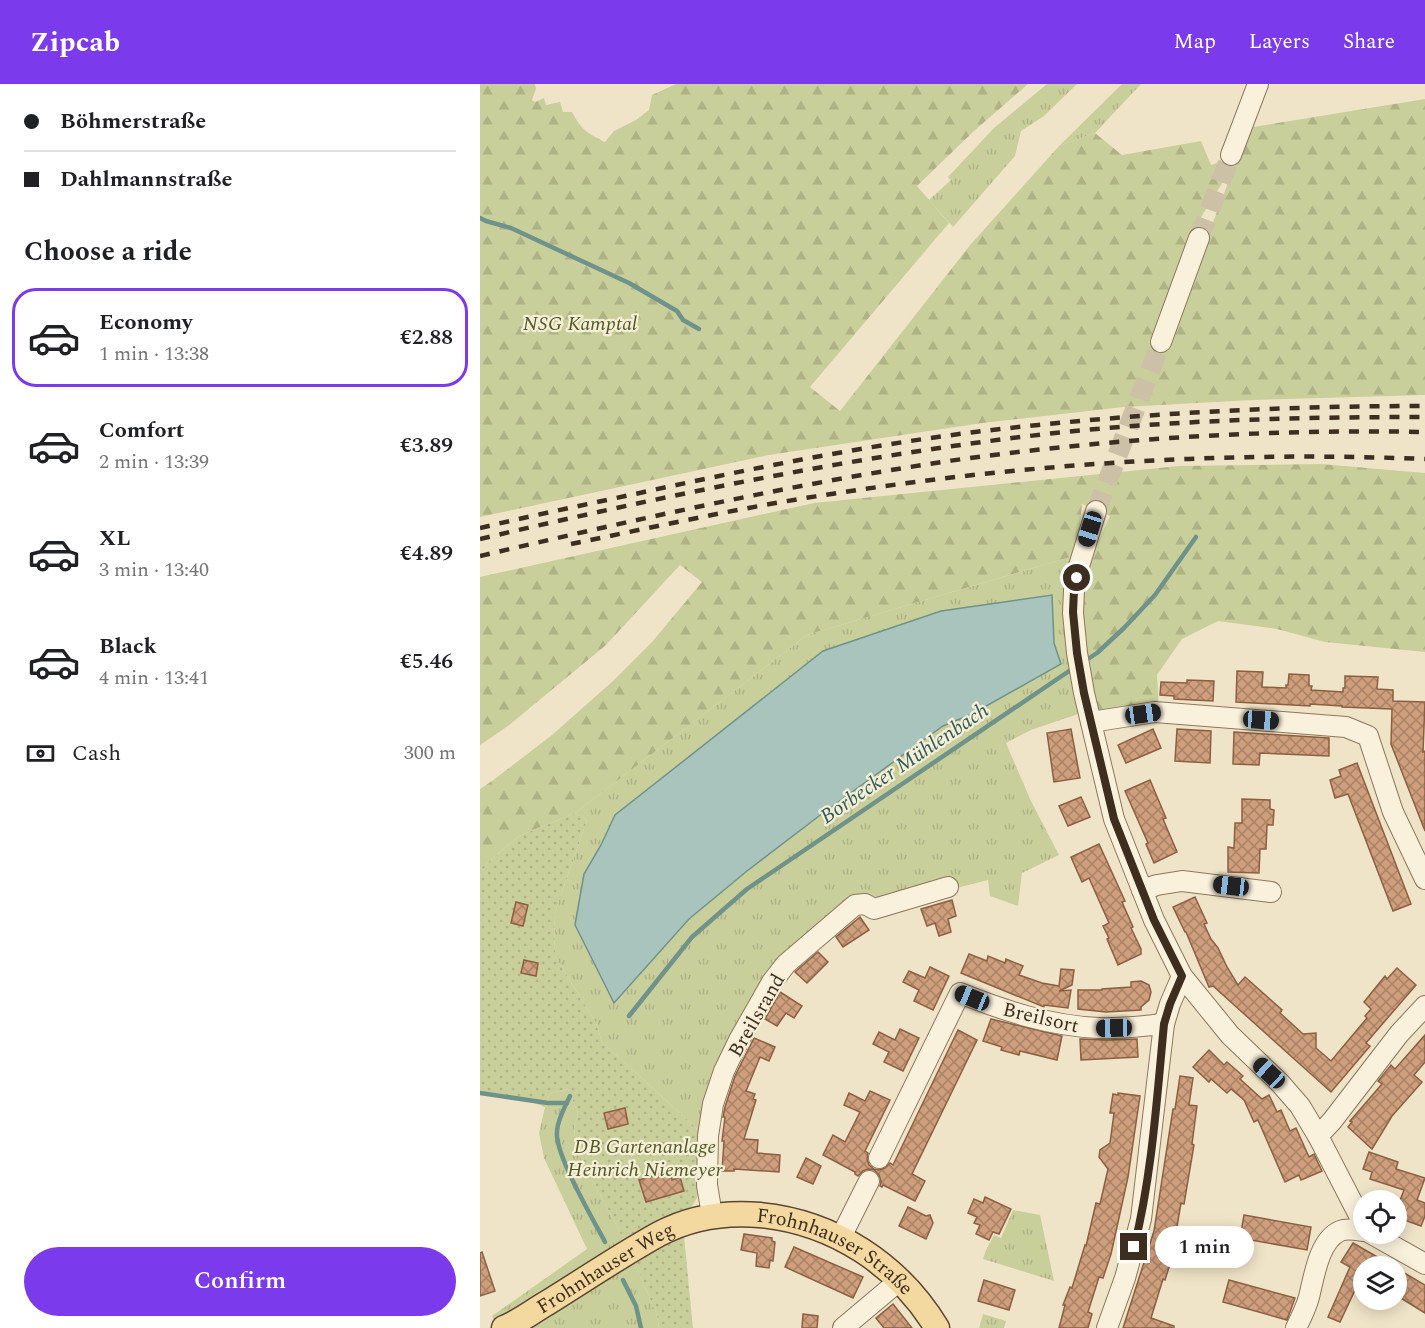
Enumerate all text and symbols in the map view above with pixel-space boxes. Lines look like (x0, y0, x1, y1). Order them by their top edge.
text: Zipcab (30, 21, 120, 64)
text: Map (1174, 26, 1216, 58)
text: Layers (1249, 26, 1310, 58)
text: Share (1343, 26, 1395, 58)
text: Böhmerstraße (60, 105, 206, 138)
text: Dahlmannstraße (60, 163, 232, 196)
text: Choose a ride (24, 231, 192, 273)
text: Economy (99, 306, 192, 339)
park label: NSG Kamptal (523, 309, 637, 339)
icon: car (27, 311, 81, 365)
text: €2.88 (400, 321, 453, 354)
text: 1 min · 13:38 (99, 339, 209, 369)
text: Comfort (99, 414, 184, 447)
icon: car (27, 419, 81, 473)
text: €3.89 (400, 429, 453, 462)
text: 2 min · 13:39 (99, 447, 209, 477)
car (1076, 509, 1104, 549)
text: XL (99, 522, 130, 555)
icon: car (27, 527, 81, 581)
text: €4.89 (400, 537, 453, 570)
text: 3 min · 13:40 (99, 555, 209, 585)
route start (1063, 564, 1090, 591)
text: Black (99, 630, 157, 663)
icon: car (27, 635, 81, 689)
text: €5.46 (400, 645, 453, 678)
text: 4 min · 13:41 (99, 663, 209, 693)
water label: Borbecker Mühlenbach (814, 695, 996, 832)
car (1124, 703, 1162, 725)
car (1242, 710, 1280, 730)
icon: cash (24, 737, 57, 770)
text: Cash (72, 737, 121, 770)
text: 300 m (404, 738, 456, 768)
car (1212, 875, 1250, 897)
street label: Breilsrand (721, 968, 793, 1063)
car (952, 983, 992, 1013)
street label: Breilsort (1000, 995, 1082, 1041)
car (1096, 1019, 1132, 1037)
car (1250, 1054, 1288, 1092)
park label: DB Gartenanlage Heinrich Niemeyer (567, 1132, 724, 1185)
map controls (1353, 1190, 1407, 1310)
button: locate (1353, 1190, 1407, 1244)
street label: Frohnhauser Straße (755, 1201, 920, 1302)
street label: Frohnhauser Weg (531, 1215, 680, 1322)
callout: 1 min (1155, 1226, 1254, 1268)
text: 1 min (1179, 1232, 1230, 1262)
route end (1120, 1233, 1147, 1260)
button: Confirm (24, 1247, 456, 1316)
button: layers (1353, 1256, 1407, 1310)

